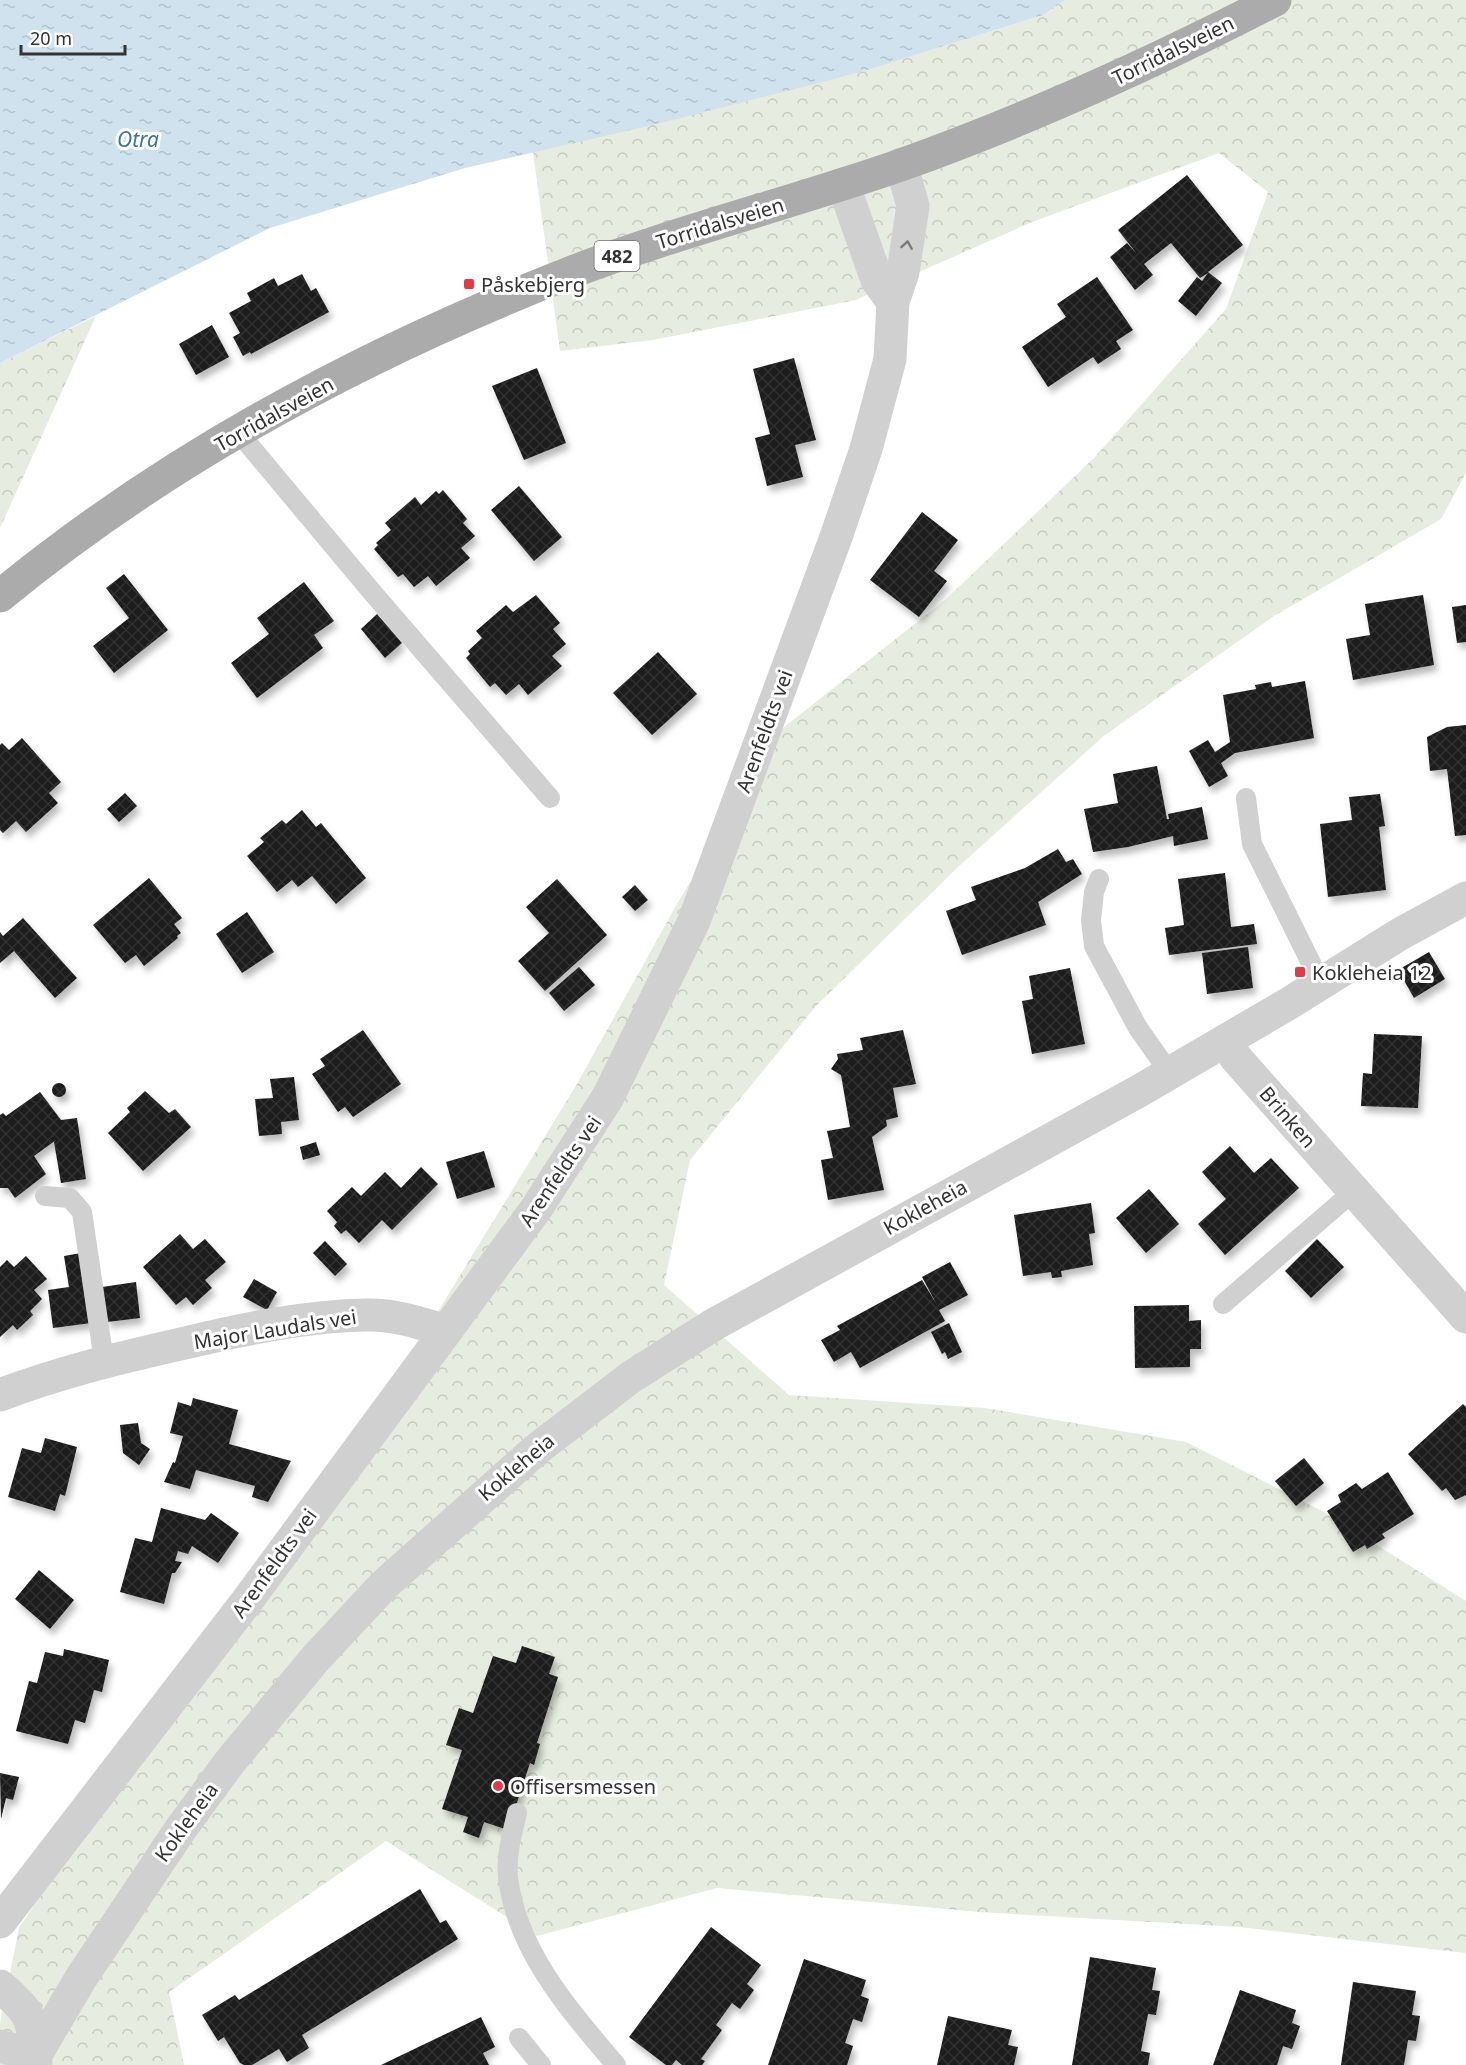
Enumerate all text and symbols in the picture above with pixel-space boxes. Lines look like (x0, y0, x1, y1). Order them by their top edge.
street label: Torridalsveien (1108, 9, 1238, 91)
scale bar (21, 18, 124, 56)
text: 20 m (30, 26, 72, 50)
water label: Otra (117, 125, 159, 153)
street label: Torridalsveien (653, 191, 787, 255)
road number: 482 (594, 241, 640, 271)
one-way arrow (901, 241, 913, 250)
place label: Påskebjerg (481, 271, 585, 298)
marker: Påskebjerg (462, 277, 476, 291)
street label: Torridalsveien (210, 370, 338, 458)
street label: Arenfeldts vei (729, 666, 799, 796)
place label: Kokleheia 12 (1312, 959, 1432, 986)
marker: Kokleheia 12 (1293, 965, 1307, 979)
street label: Brinken (1254, 1081, 1322, 1153)
street label: Arenfeldts vei (513, 1110, 607, 1232)
street label: Kokleheia (878, 1173, 972, 1241)
street label: Major Laudals vei (192, 1303, 358, 1355)
street label: Kokleheia (472, 1427, 560, 1507)
street label: Arenfeldts vei (225, 1503, 323, 1623)
place label: Offisersmessen (510, 1773, 656, 1800)
street label: Kokleheia (148, 1777, 224, 1867)
marker: Offisersmessen (491, 1779, 505, 1793)

